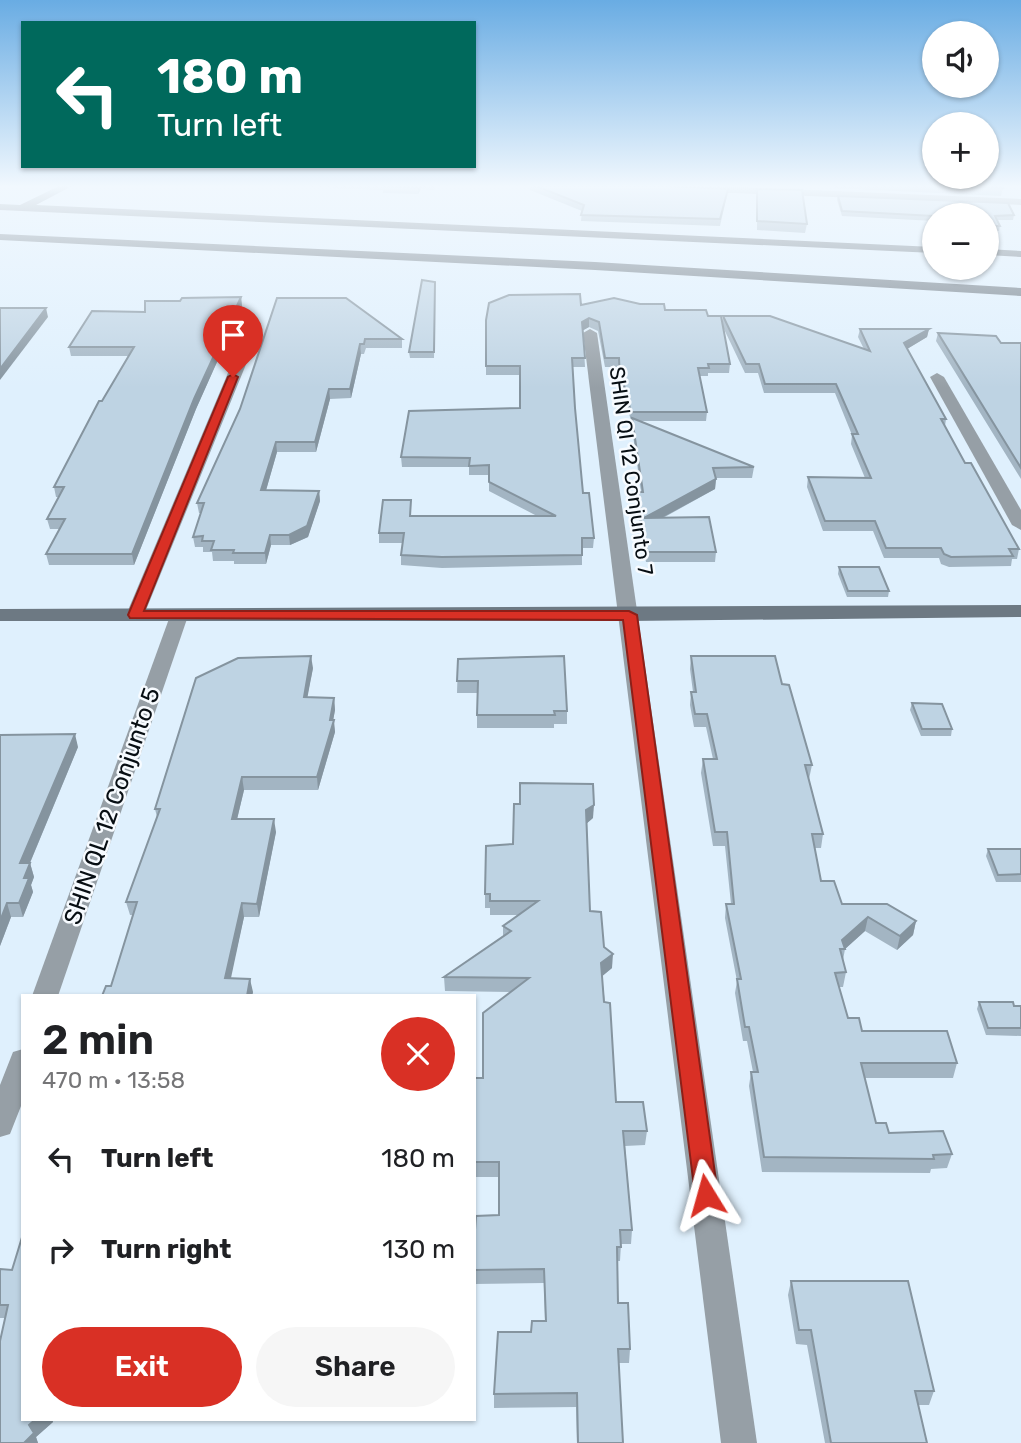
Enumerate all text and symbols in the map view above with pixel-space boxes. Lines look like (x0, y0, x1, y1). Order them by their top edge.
map controls (922, 21, 999, 280)
button: sound (922, 21, 999, 98)
text: 180 m (157, 47, 303, 105)
icon: left (42, 49, 133, 140)
text: Turn left (157, 106, 282, 144)
button: + (922, 112, 999, 189)
button: − (922, 203, 999, 280)
pin (203, 305, 263, 377)
icon: arrive (214, 316, 252, 354)
street label: SHIN QI 12 Conjunto 7 (604, 365, 659, 577)
street label: SHIN QL 12 Conjunto 5 (58, 684, 166, 928)
text: 2 min (42, 1015, 154, 1065)
button: close (381, 1017, 455, 1091)
text: 470 m · 13:58 (42, 1066, 185, 1094)
icon: left (42, 1140, 80, 1178)
text: Turn left (101, 1143, 213, 1174)
text: 180 m (381, 1143, 455, 1174)
position arrow (669, 1158, 743, 1232)
icon: right (42, 1231, 80, 1269)
text: Turn right (101, 1234, 231, 1265)
text: 130 m (382, 1234, 455, 1265)
button: Exit (42, 1327, 242, 1407)
button: Share (256, 1327, 455, 1407)

